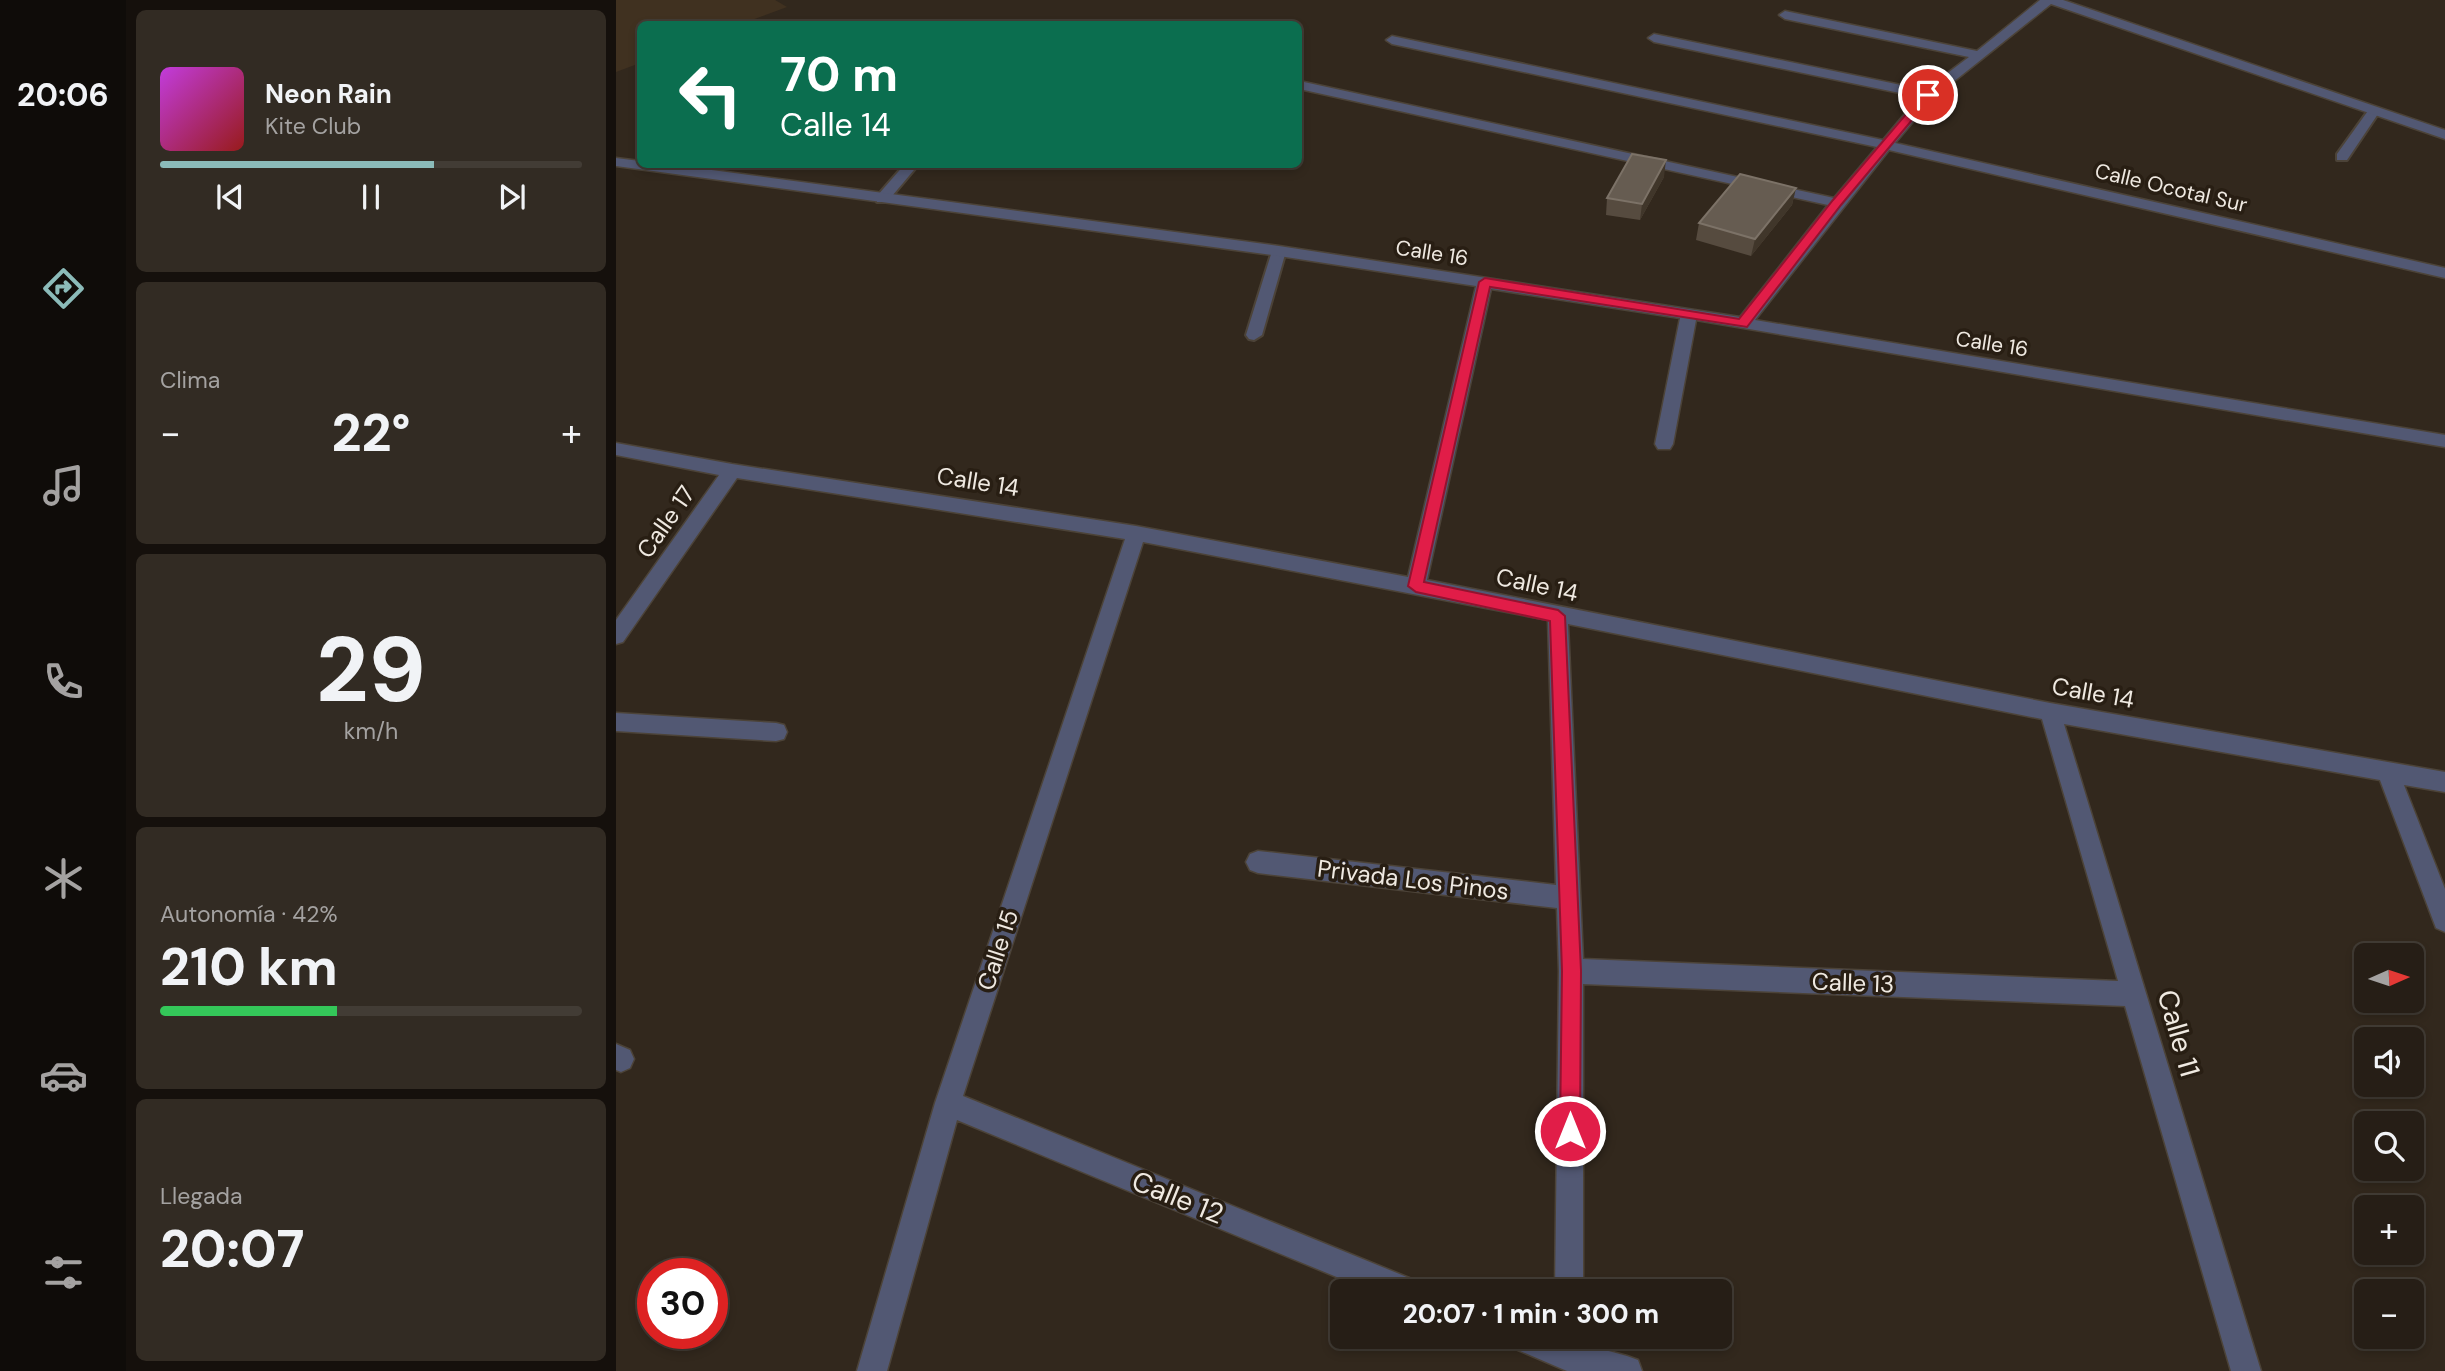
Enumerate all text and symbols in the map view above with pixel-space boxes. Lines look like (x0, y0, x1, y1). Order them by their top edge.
text: 70 m (780, 42, 898, 106)
icon: left (665, 49, 756, 140)
pin (1898, 65, 1958, 125)
text: 20:06 (17, 74, 109, 116)
icon: arrive (1909, 76, 1947, 114)
text: Neon Rain (265, 77, 392, 111)
text: Calle 14 (780, 104, 891, 146)
text: Kite Club (265, 111, 361, 141)
street label: Calle Ocotal Sur (2092, 157, 2250, 219)
icon: previous (211, 178, 249, 216)
icon: pause (352, 178, 390, 216)
icon: next (493, 178, 531, 216)
street label: Calle 16 (1394, 233, 1470, 273)
icon: directions (39, 264, 88, 313)
street label: Calle 16 (1954, 324, 2030, 364)
text: Clima (160, 365, 220, 395)
text: 22° (331, 399, 411, 467)
text: − (160, 408, 181, 458)
text: + (561, 408, 582, 458)
street label: Calle 14 (935, 460, 1022, 503)
icon: music (39, 461, 88, 510)
street label: Calle 17 (630, 480, 702, 564)
street label: Calle 14 (1493, 561, 1581, 608)
text: 29 (316, 611, 426, 729)
icon: phone (39, 657, 88, 706)
street label: Calle 14 (2050, 670, 2137, 715)
text: km/h (344, 716, 398, 746)
street label: Privada Los Pinos (1316, 852, 1511, 907)
icon: climate (39, 854, 88, 903)
text: Autonomía · 42% (160, 899, 338, 929)
street label: Calle 15 (970, 906, 1025, 994)
text: 210 km (160, 933, 338, 1001)
north arrow (2354, 943, 2424, 1013)
map controls (2354, 943, 2424, 1349)
street label: Calle 13 (1811, 966, 1895, 999)
street label: Calle 11 (2149, 985, 2209, 1081)
button: sound (2354, 1027, 2424, 1097)
icon: car (39, 1051, 88, 1100)
position arrow (1533, 1094, 1607, 1168)
button: search (2354, 1111, 2424, 1181)
street label: Calle 12 (1126, 1162, 1229, 1233)
text: Llegada (160, 1181, 243, 1211)
button: + (2354, 1195, 2424, 1265)
text: 20:07 (160, 1215, 304, 1283)
icon: filters (39, 1248, 88, 1297)
speed limit sign: 30 (637, 1258, 728, 1349)
button: − (2354, 1279, 2424, 1349)
text: 20:07 · 1 min · 300 m (1403, 1297, 1659, 1331)

